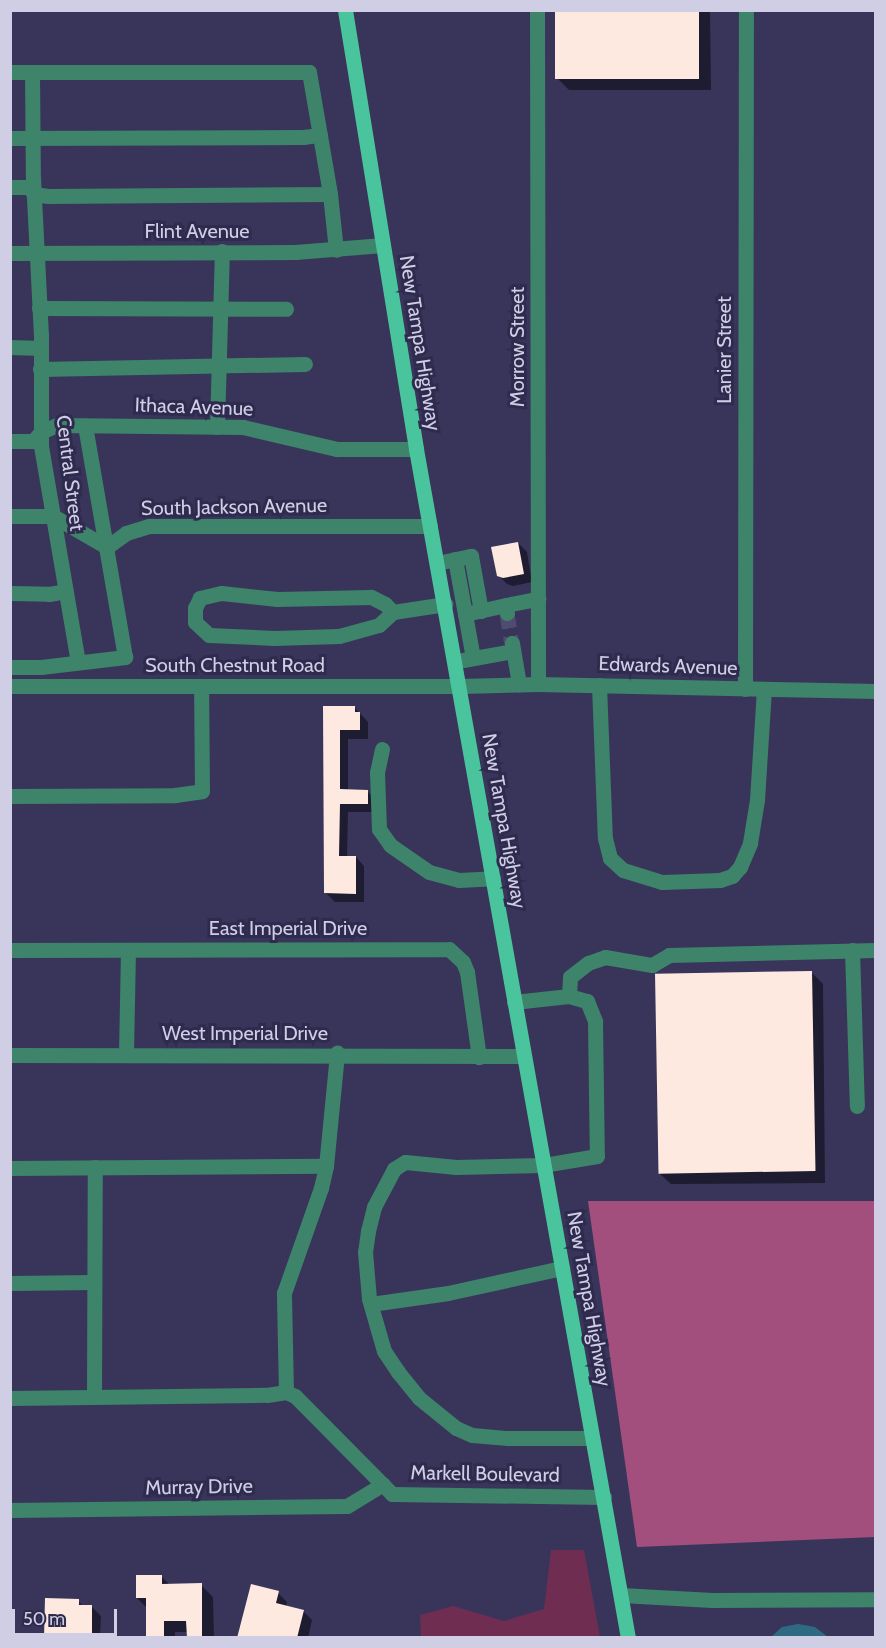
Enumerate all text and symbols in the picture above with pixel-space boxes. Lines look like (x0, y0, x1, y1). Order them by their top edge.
street label: Flint Avenue (144, 219, 250, 243)
street label: New Tampa Highway (394, 254, 446, 432)
street label: Morrow Street (505, 287, 529, 407)
street label: Lanier Street (712, 296, 736, 404)
street label: Ithaca Avenue (134, 393, 254, 421)
street label: Central Street (51, 414, 89, 532)
street label: South Jackson Avenue (141, 493, 327, 521)
street label: Edwards Avenue (598, 652, 738, 680)
street label: South Chestnut Road (145, 653, 325, 677)
street label: New Tampa Highway (477, 732, 531, 910)
street label: East Imperial Drive (209, 916, 367, 940)
street label: West Imperial Drive (162, 1021, 328, 1045)
street label: New Tampa Highway (562, 1210, 616, 1388)
street label: Markell Boulevard (410, 1461, 560, 1487)
street label: Murray Drive (145, 1474, 253, 1500)
scale bar (15, 1597, 120, 1635)
text: 50 m (23, 1608, 65, 1630)

